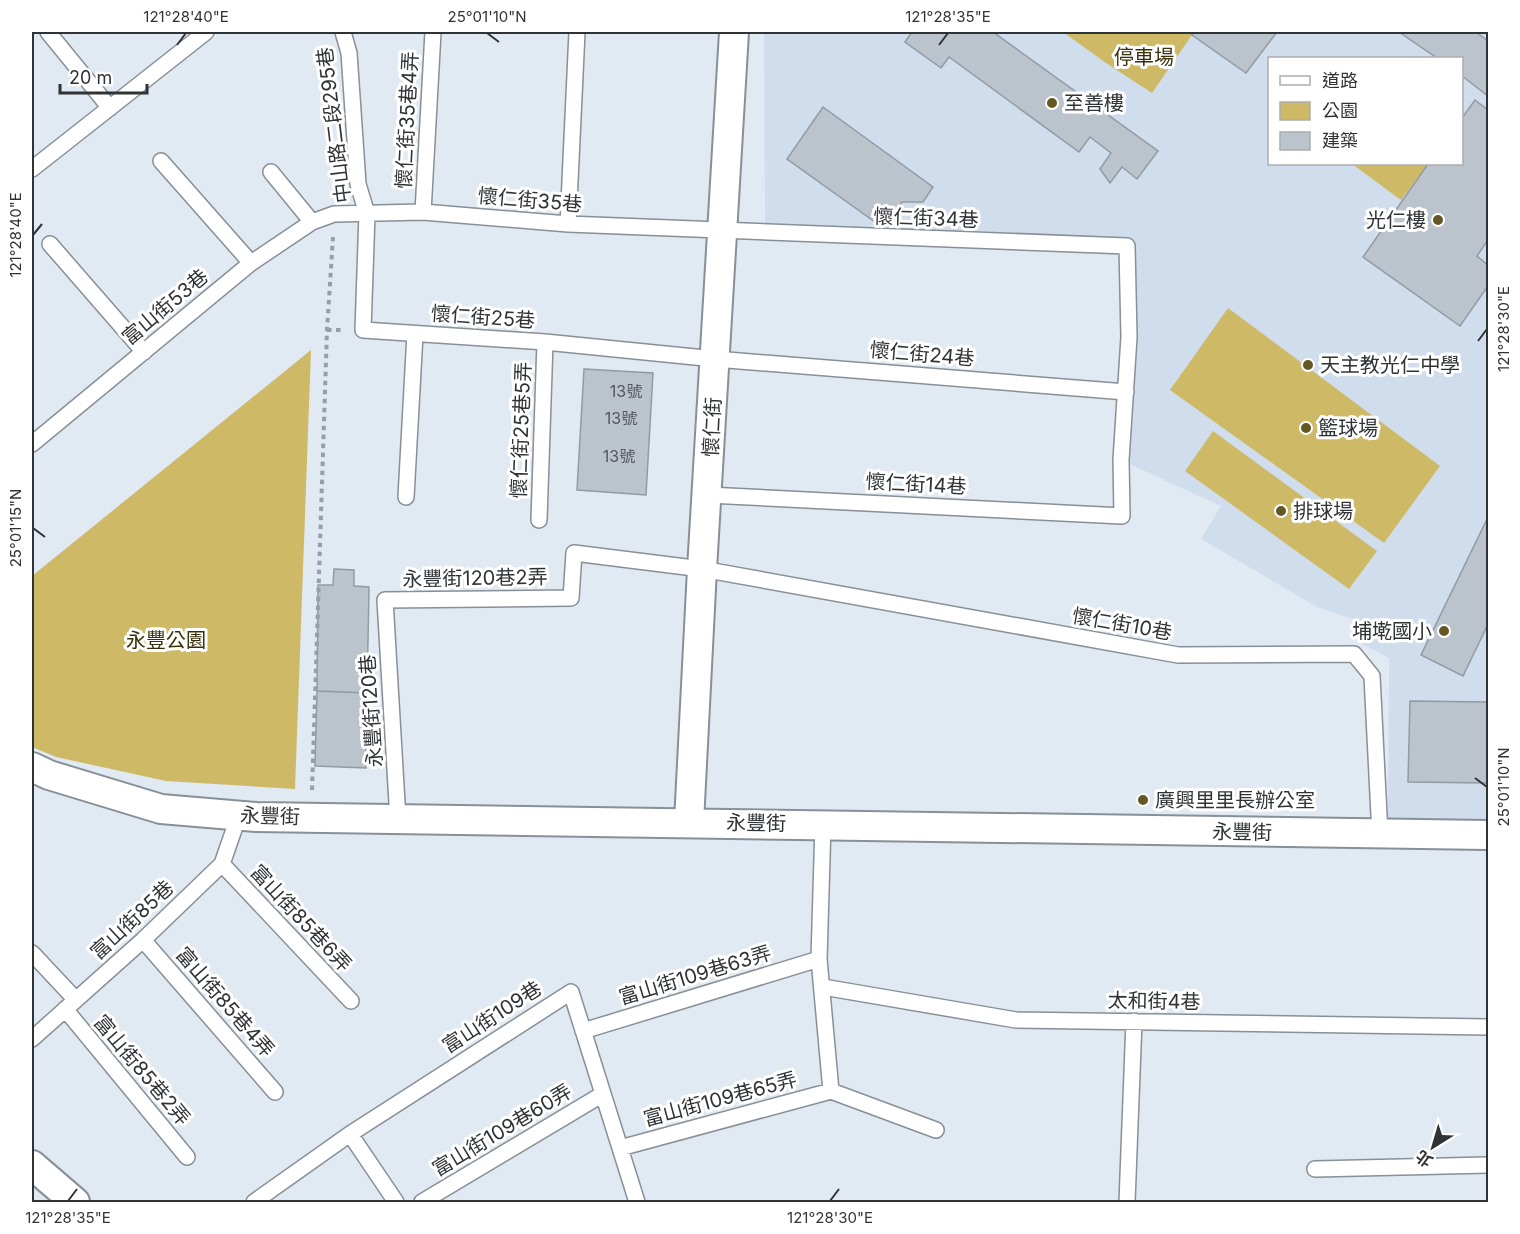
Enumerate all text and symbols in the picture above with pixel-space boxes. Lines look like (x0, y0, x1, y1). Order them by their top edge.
text: 121°28'40"E (143, 7, 229, 26)
text: 25°01'10"N (447, 7, 527, 26)
text: 121°28'35"E (905, 7, 991, 26)
park label: 停車場 (1114, 45, 1174, 69)
street label: 中山路二段295巷 (313, 46, 355, 204)
street label: 懷仁街35巷4弄 (391, 51, 423, 189)
scale bar (60, 57, 147, 95)
legend (1268, 57, 1463, 165)
text: 20 m (69, 67, 112, 88)
text: 道路 (1322, 70, 1358, 91)
place label: 至善樓 (1064, 91, 1124, 115)
marker: 至善樓 (1045, 96, 1059, 110)
text: 公園 (1322, 100, 1358, 121)
text: 建築 (1322, 130, 1358, 151)
street label: 懷仁街35巷 (477, 183, 583, 217)
text: 121°28'40"E (6, 192, 25, 278)
street label: 懷仁街34巷 (873, 204, 979, 232)
place label: 光仁樓 (1366, 208, 1426, 232)
marker: 光仁樓 (1431, 213, 1445, 227)
street label: 富山街53巷 (117, 264, 213, 350)
text: 121°28'30"E (1494, 286, 1513, 372)
street label: 懷仁街25巷 (430, 301, 536, 333)
street label: 懷仁街24巷 (869, 337, 975, 371)
place label: 天主教光仁中學 (1320, 353, 1460, 377)
marker: 天主教光仁中學 (1301, 358, 1315, 372)
street label: 懷仁街25巷5弄 (507, 361, 535, 499)
house number: 13號 (610, 381, 642, 401)
street label: 懷仁街 (698, 396, 726, 458)
house number: 13號 (605, 408, 637, 428)
place label: 籃球場 (1318, 416, 1378, 440)
marker: 籃球場 (1299, 421, 1313, 435)
house number: 13號 (603, 446, 635, 466)
street label: 懷仁街14巷 (865, 469, 967, 499)
text: 25°01'15"N (6, 489, 25, 567)
place label: 排球場 (1293, 499, 1353, 523)
marker: 排球場 (1274, 504, 1288, 518)
street label: 永豐街120巷2弄 (402, 565, 548, 591)
street label: 懷仁街10巷 (1070, 603, 1174, 645)
place label: 埔墘國小 (1352, 619, 1432, 643)
marker: 埔墘國小 (1437, 624, 1451, 638)
park label: 永豐公園 (126, 628, 206, 652)
street label: 永豐街120巷 (355, 654, 387, 768)
text: 25°01'10"N (1494, 747, 1513, 827)
place label: 廣興里里長辦公室 (1155, 788, 1315, 812)
marker: 廣興里里長辦公室 (1136, 793, 1150, 807)
street label: 永豐街 (240, 803, 300, 829)
street label: 永豐街 (726, 810, 786, 836)
street label: 永豐街 (1212, 819, 1272, 845)
street label: 富山街85巷6弄 (246, 860, 356, 976)
street label: 富山街85巷 (86, 876, 178, 964)
street label: 富山街109巷63弄 (616, 940, 774, 1010)
street label: 富山街85巷4弄 (171, 942, 279, 1062)
street label: 富山街109巷 (438, 976, 546, 1058)
street label: 太和街4巷 (1107, 988, 1201, 1014)
street label: 富山街85巷2弄 (89, 1010, 195, 1130)
street label: 富山街109巷65弄 (641, 1067, 799, 1131)
street label: 富山街109巷60弄 (428, 1079, 576, 1181)
north arrow (1403, 1117, 1463, 1177)
text: 北 (1412, 1146, 1436, 1172)
text: 121°28'35"E (25, 1208, 111, 1227)
text: 121°28'30"E (787, 1208, 873, 1227)

